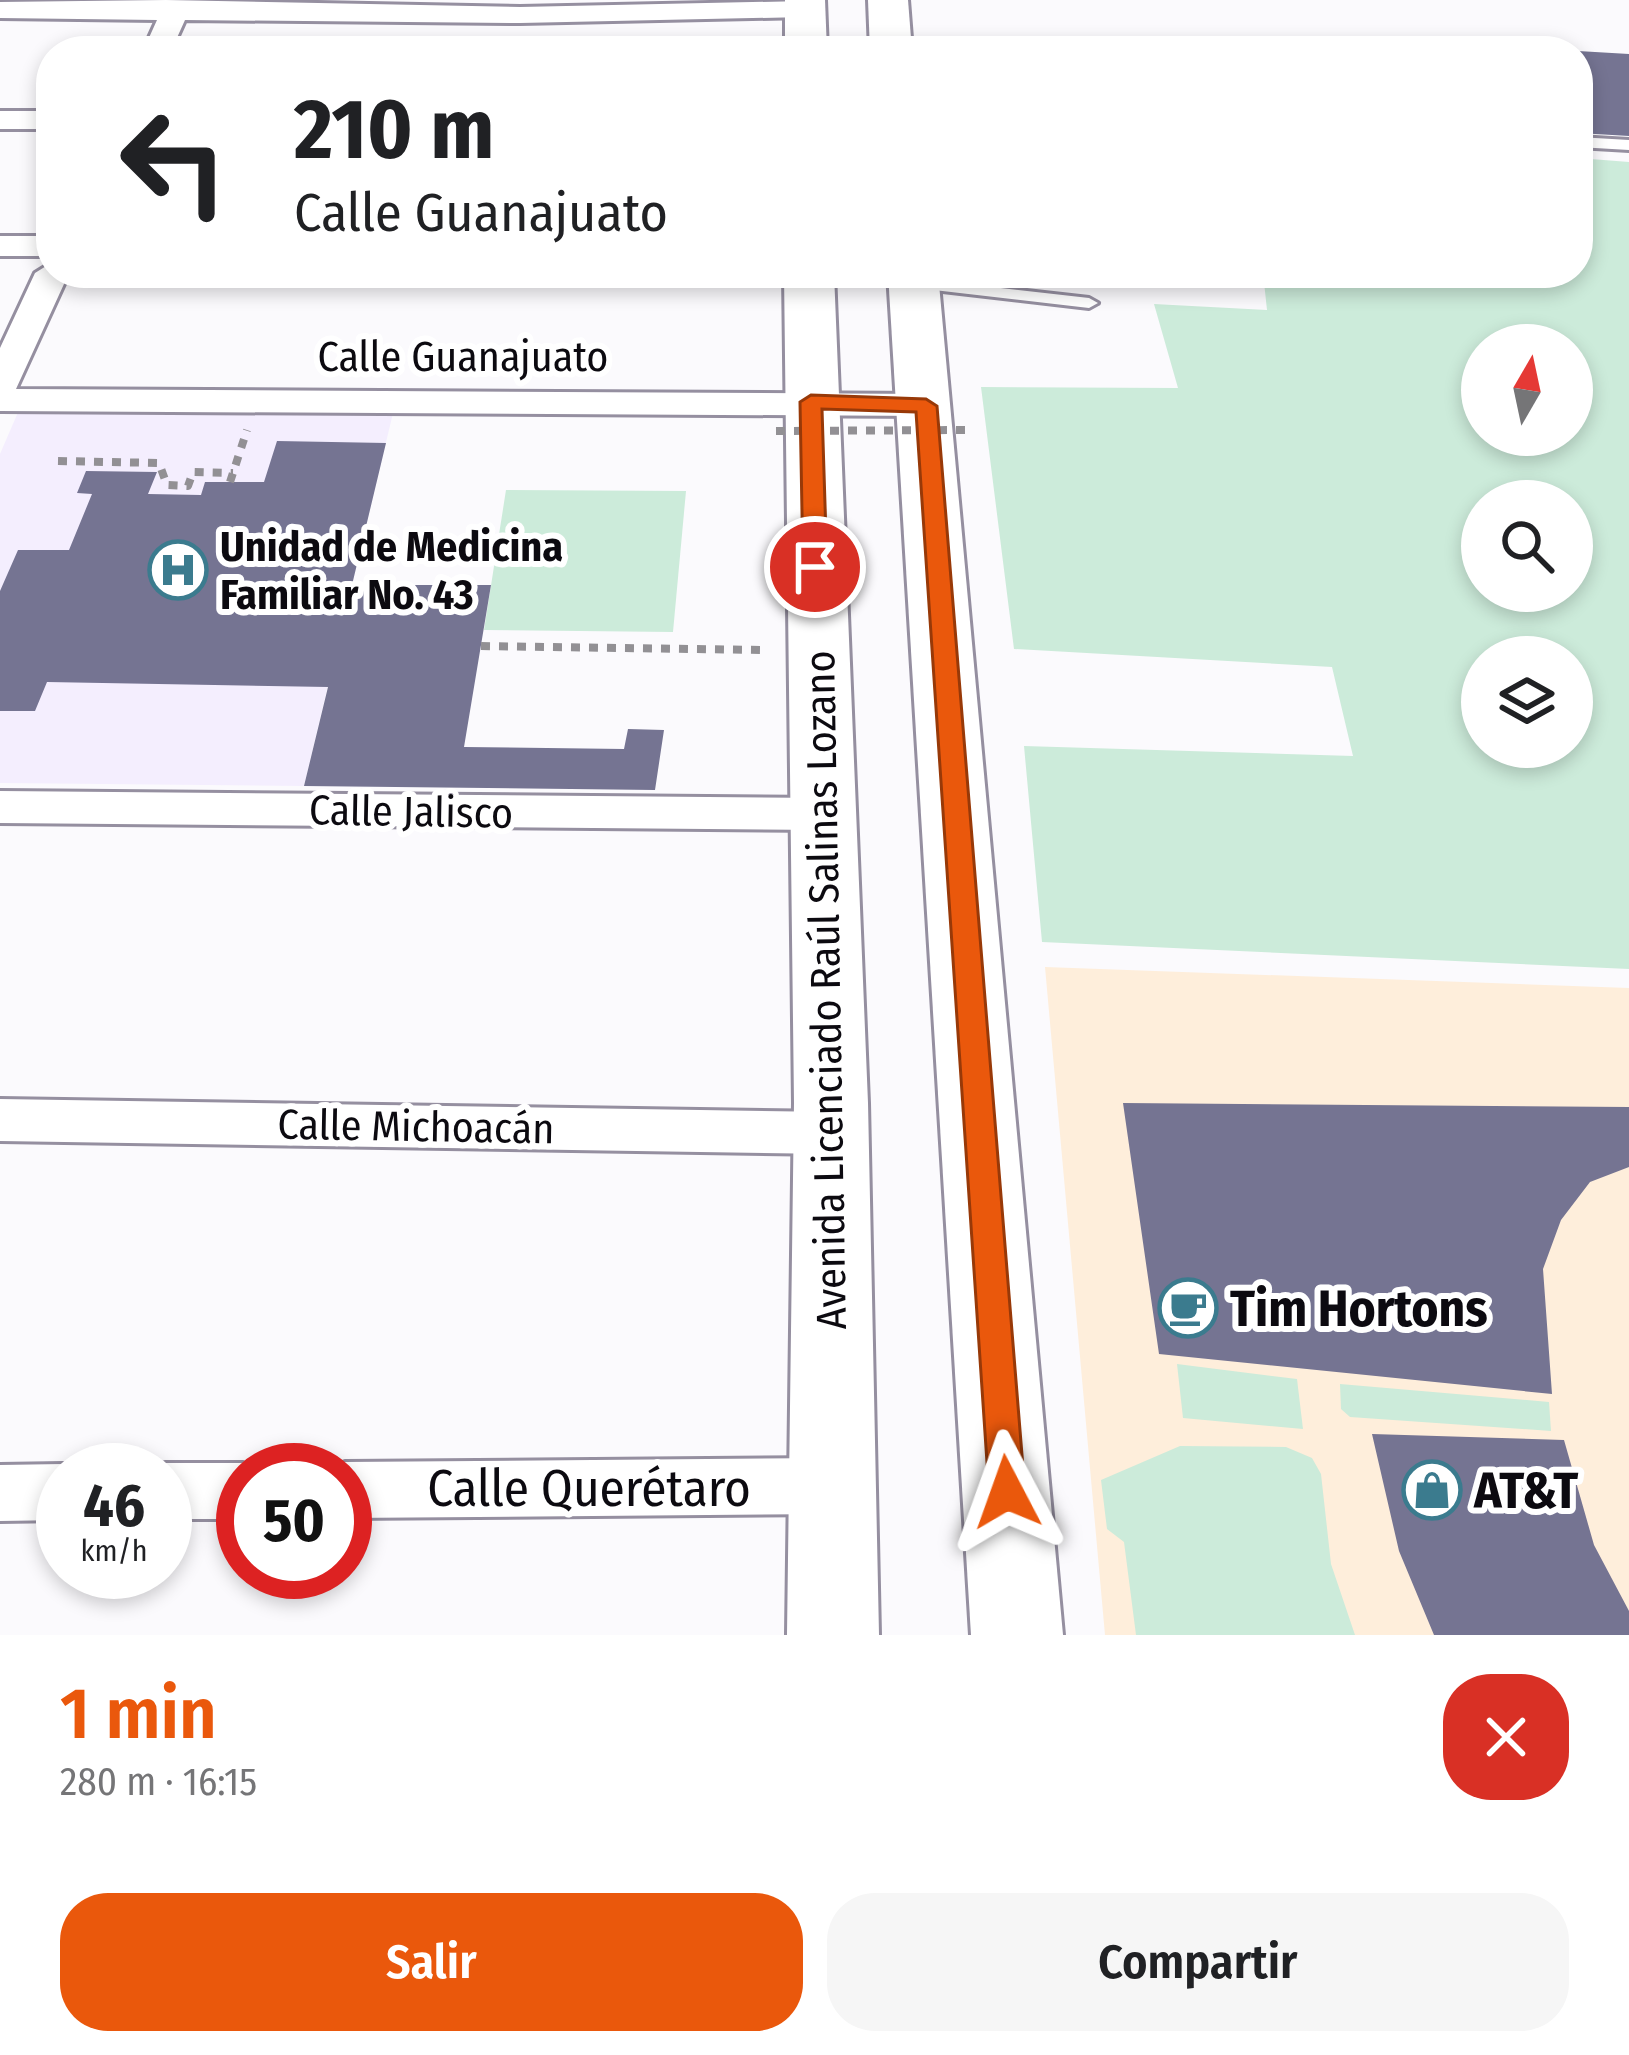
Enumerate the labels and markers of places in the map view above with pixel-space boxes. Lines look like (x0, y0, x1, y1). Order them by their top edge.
pin (764, 516, 866, 618)
place label: Unidad de Medicina Familiar No. 43 (220, 522, 563, 620)
hospital icon: Unidad de Medicina Familiar No. 43 (147, 539, 209, 601)
cafe icon: Tim Hortons (1157, 1277, 1219, 1339)
place label: Tim Hortons (1230, 1278, 1488, 1340)
shop icon: AT&T (1401, 1459, 1463, 1521)
place label: AT&T (1473, 1460, 1579, 1522)

